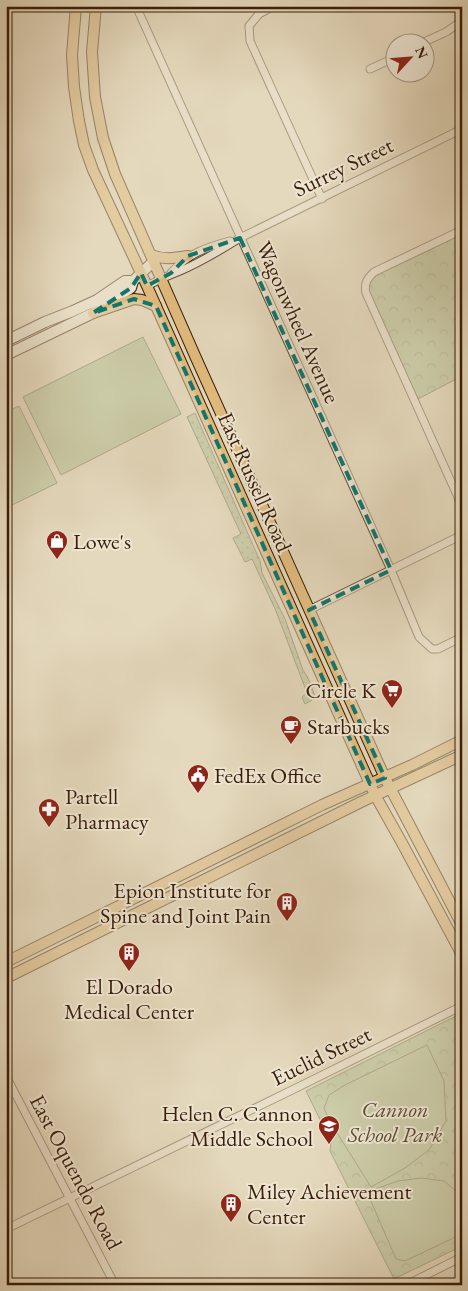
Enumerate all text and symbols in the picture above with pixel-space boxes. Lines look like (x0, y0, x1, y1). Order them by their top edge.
north arrow (386, 32, 436, 82)
text: N (411, 43, 433, 62)
street label: Surrey Street (288, 130, 398, 204)
street label: Wagonwheel Avenue (249, 236, 347, 408)
street label: East Russell Road (211, 408, 299, 557)
place label: Lowe's (73, 527, 131, 556)
shop icon: Lowe's (45, 529, 69, 560)
place label: Circle K (305, 676, 377, 705)
supermarket icon: Circle K (380, 678, 404, 709)
place label: Starbucks (307, 712, 390, 741)
cafe icon: Starbucks (279, 714, 303, 745)
place label: FedEx Office (214, 761, 322, 790)
public building icon: FedEx Office (186, 763, 210, 794)
place label: Partell Pharmacy (65, 782, 149, 836)
pharmacy icon: Partell Pharmacy (37, 797, 61, 828)
place label: Epion Institute for Spine and Joint Pain (100, 876, 272, 930)
building icon: Epion Institute for Spine and Joint Pain (275, 891, 299, 922)
building icon: El Dorado Medical Center (117, 941, 141, 972)
place label: El Dorado Medical Center (64, 972, 195, 1026)
street label: Euclid Street (266, 1019, 376, 1093)
street label: East Oquendo Road (23, 1089, 129, 1255)
park label: Cannon School Park (347, 1095, 442, 1149)
place label: Helen C. Cannon Middle School (162, 1099, 313, 1153)
school or university icon: Helen C. Cannon Middle School (317, 1114, 341, 1145)
place label: Miley Achievement Center (247, 1177, 412, 1231)
building icon: Miley Achievement Center (219, 1192, 243, 1223)

